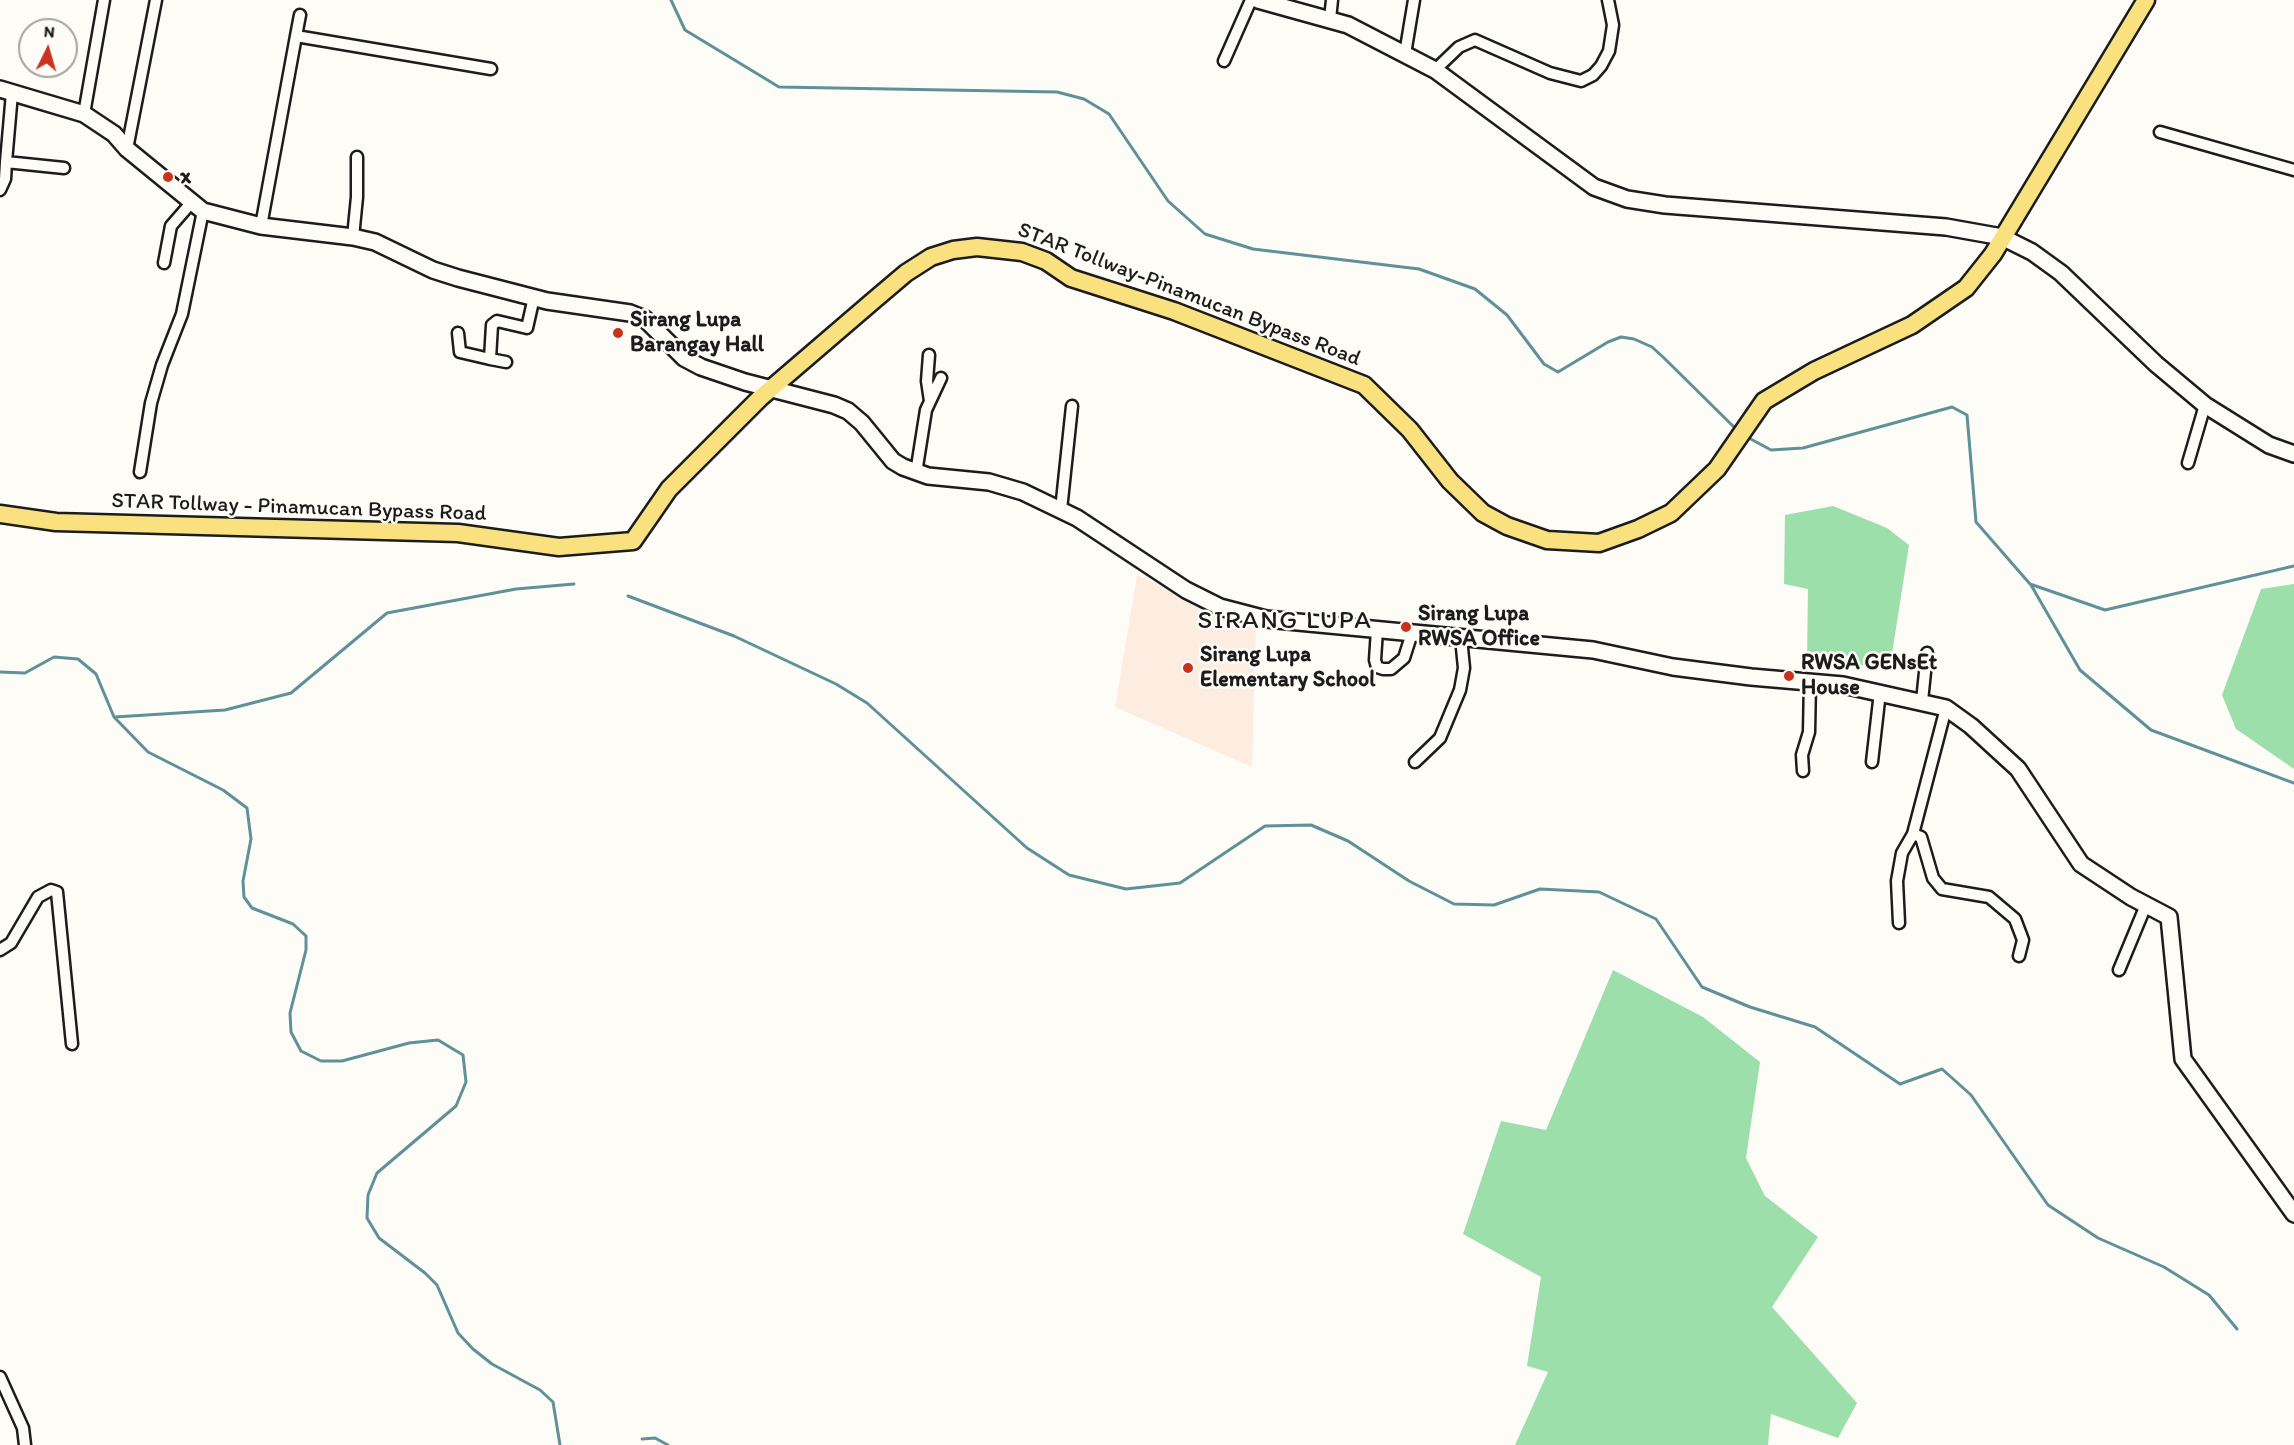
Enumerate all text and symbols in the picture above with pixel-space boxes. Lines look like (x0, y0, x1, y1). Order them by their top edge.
north arrow (18, 18, 78, 78)
text: N (43, 22, 56, 41)
place label: x (180, 164, 191, 190)
marker: x (161, 170, 175, 184)
street label: STAR Tollway-Pinamucan Bypass Road (1014, 217, 1364, 373)
place label: Sirang Lupa Barangay Hall (630, 307, 764, 358)
marker: Sirang Lupa Barangay Hall (611, 326, 625, 340)
street label: STAR Tollway - Pinamucan Bypass Road (111, 488, 487, 528)
place label: Sirang Lupa RWSA Office (1418, 601, 1540, 652)
district label: SIRANG LUPA (1197, 605, 1373, 637)
marker: Sirang Lupa RWSA Office (1399, 620, 1413, 634)
place label: Sirang Lupa Elementary School (1200, 642, 1375, 694)
place label: RWSA GENsEt House (1801, 650, 1937, 702)
marker: Sirang Lupa Elementary School (1181, 661, 1195, 675)
marker: RWSA GENsEt House (1782, 669, 1796, 683)

